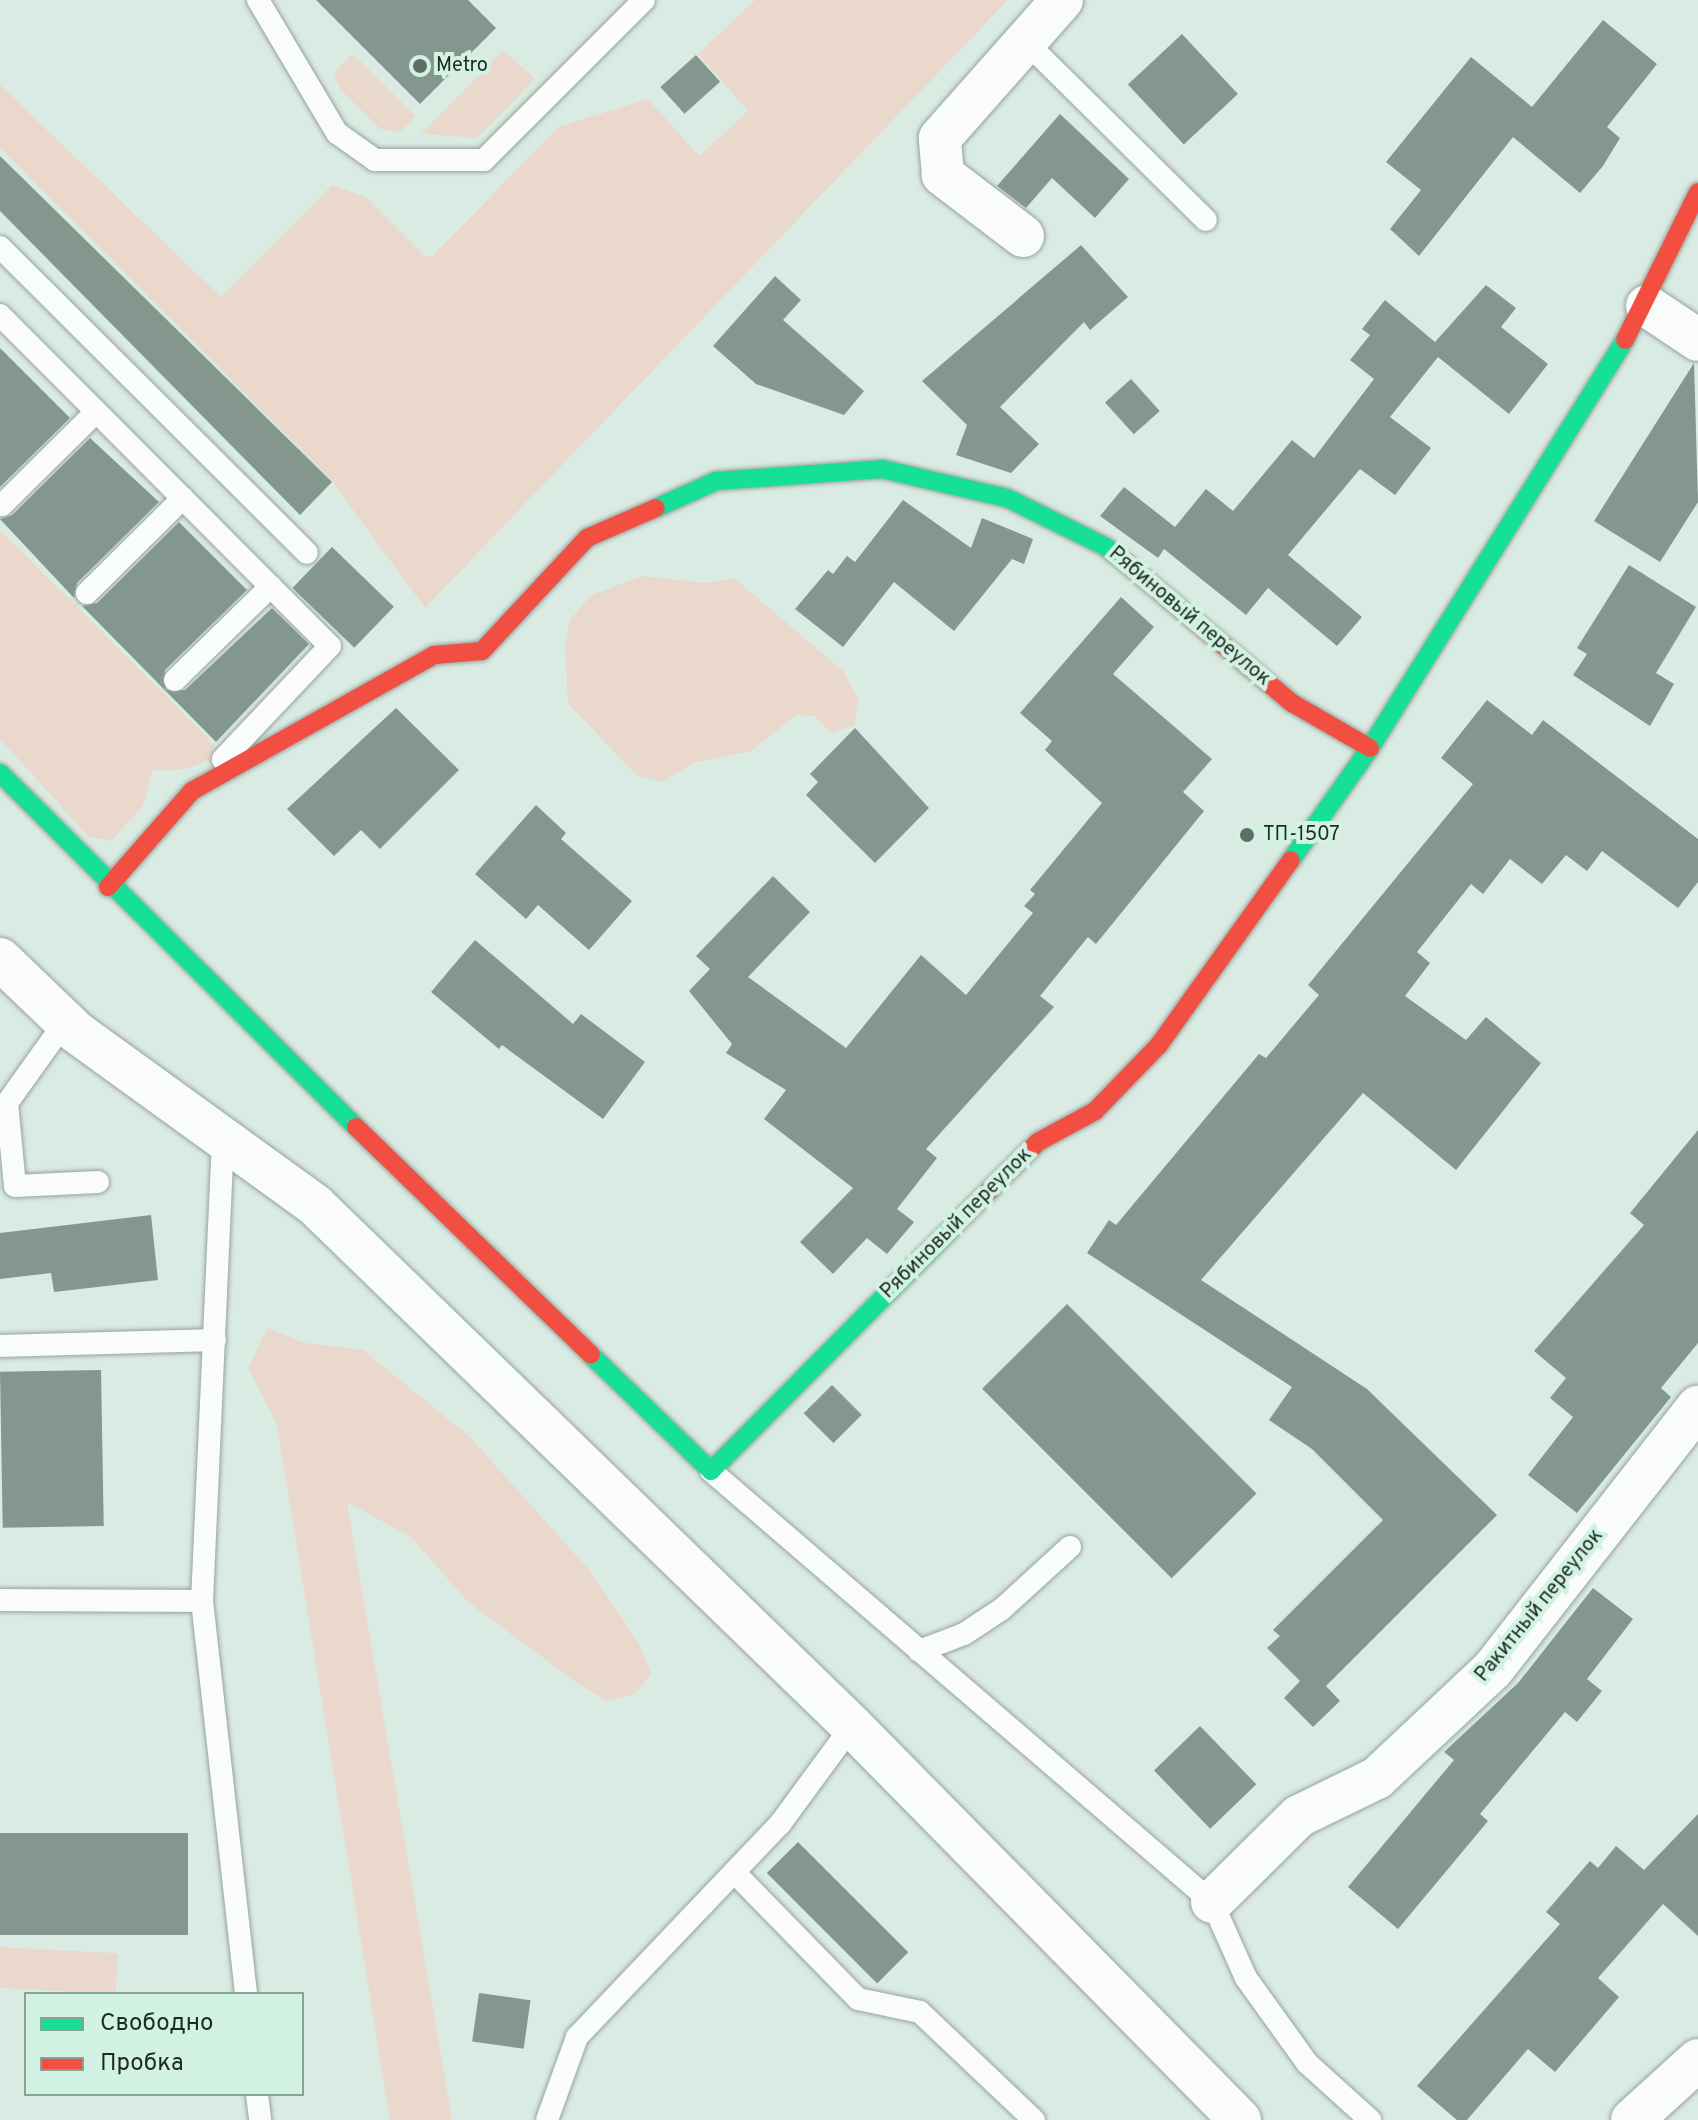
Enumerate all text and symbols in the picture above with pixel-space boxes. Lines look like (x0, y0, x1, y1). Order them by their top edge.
place label: Metro (436, 54, 488, 78)
marker: Metro (411, 57, 429, 75)
street label: Рябиновый переулок (1103, 542, 1275, 692)
place label: ТП-1507 (1263, 823, 1340, 847)
marker: ТП-1507 (1238, 826, 1256, 844)
street label: Рябиновый переулок (876, 1143, 1038, 1305)
street label: Ракитный переулок (1471, 1525, 1609, 1687)
legend (24, 1992, 304, 2096)
text: Свободно (100, 2009, 213, 2039)
text: Пробка (100, 2049, 184, 2079)

